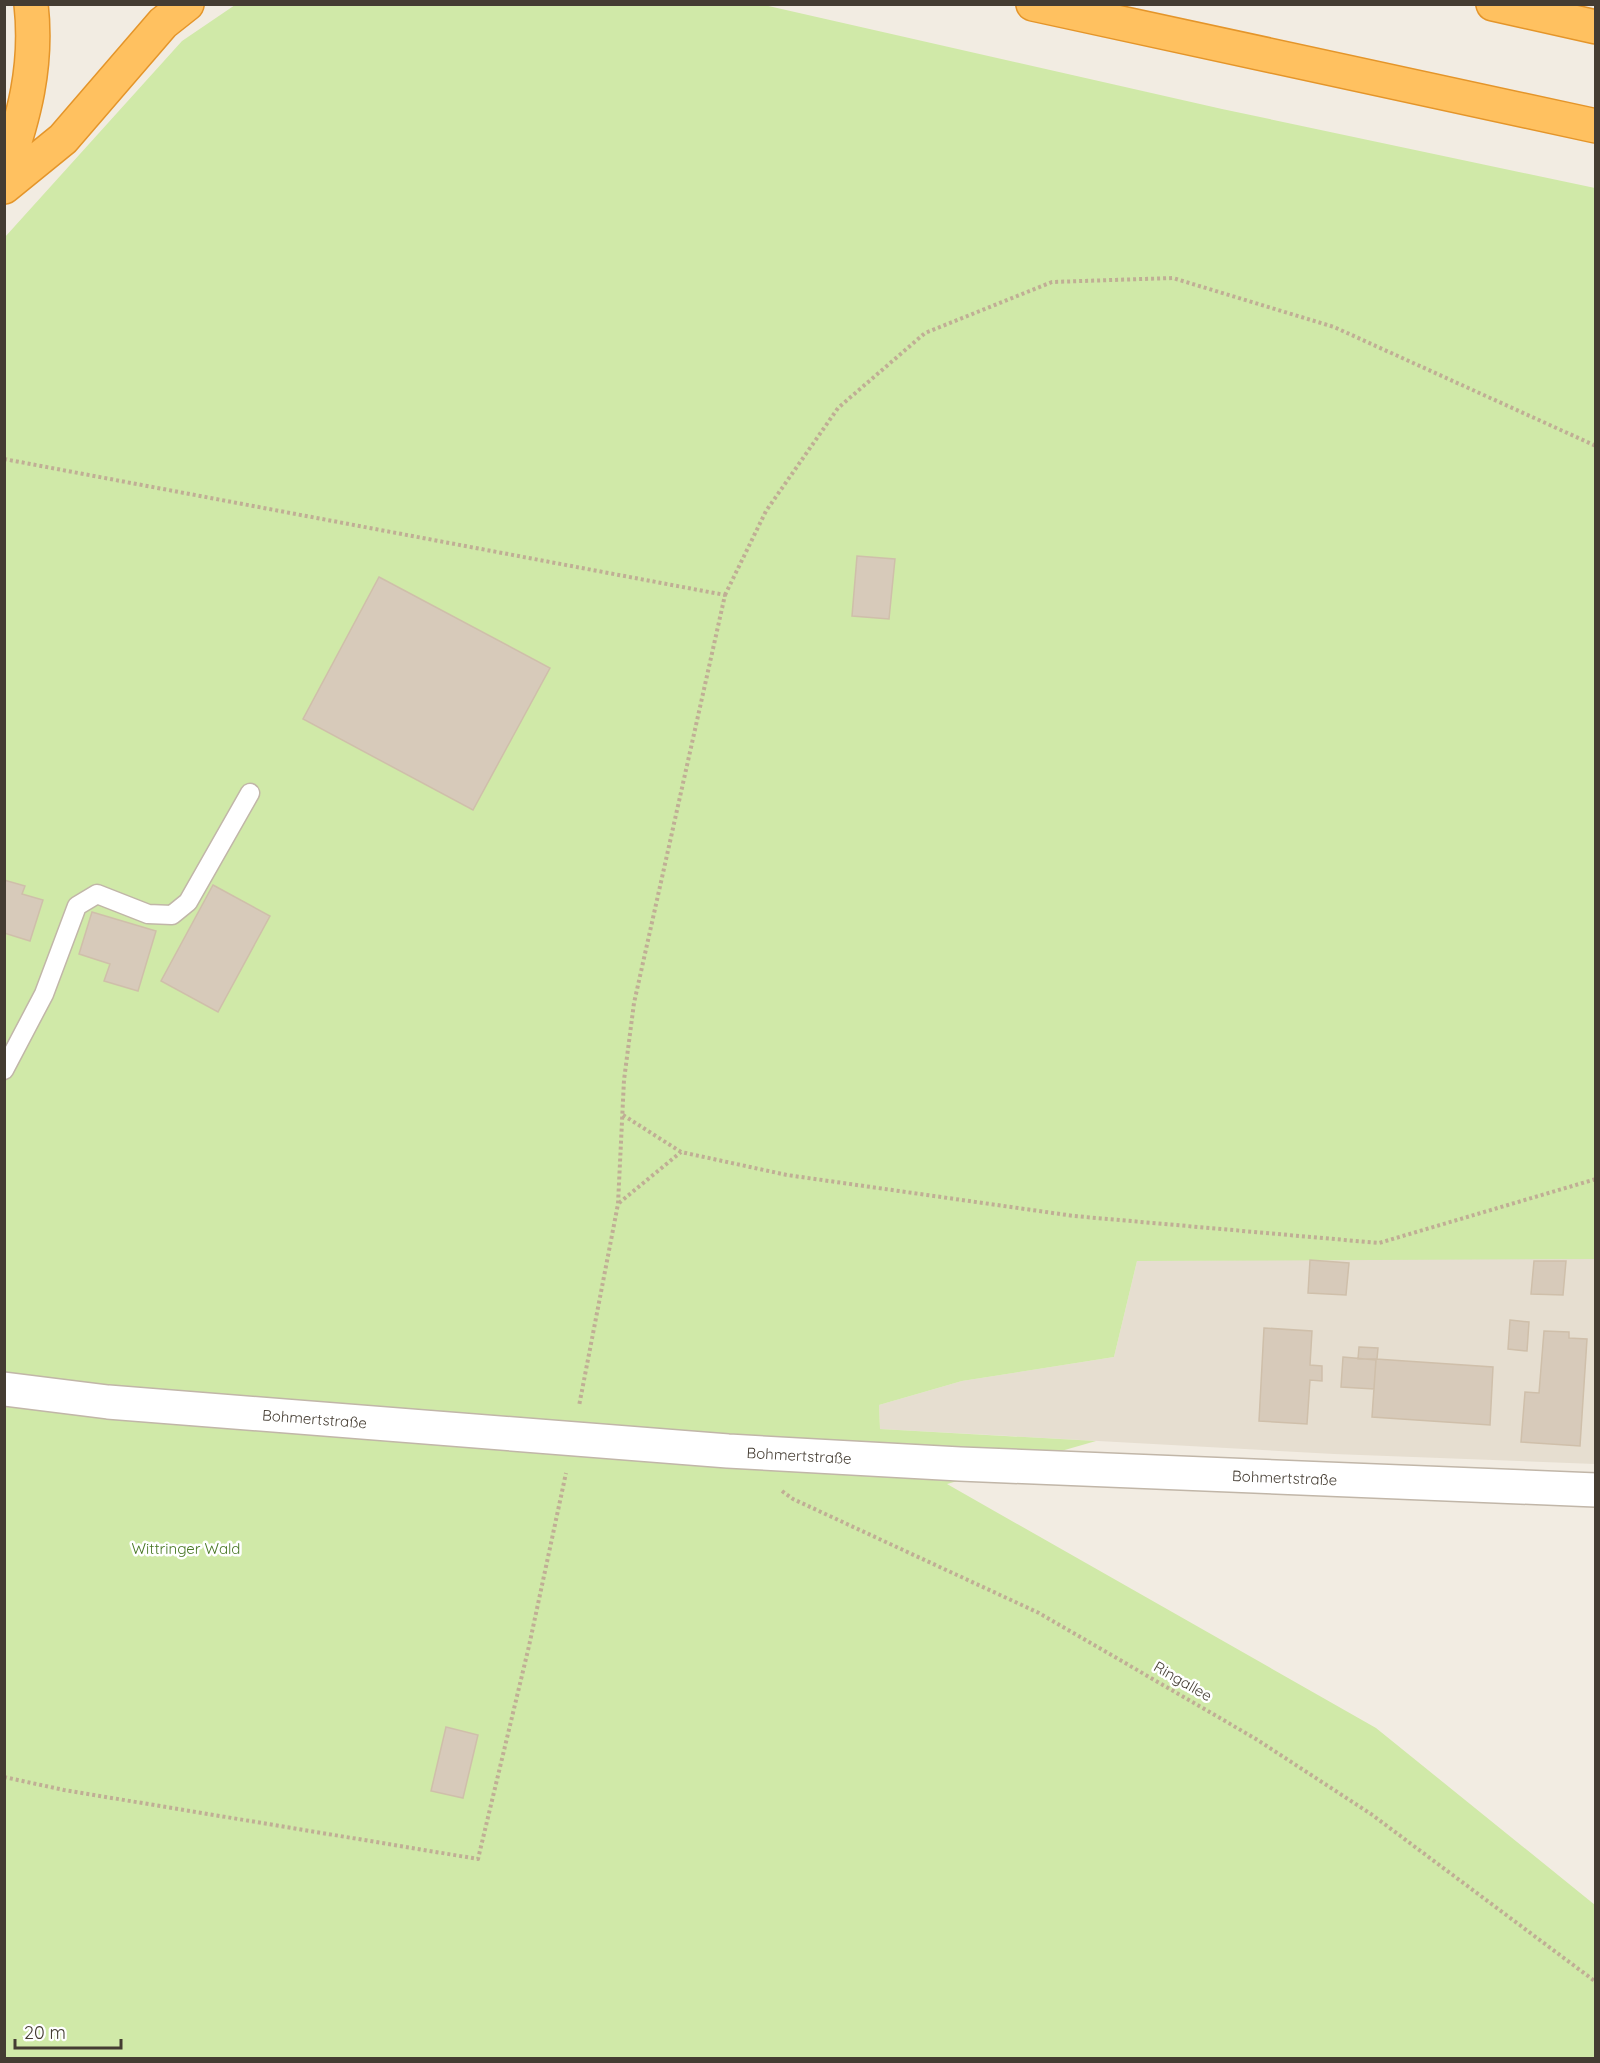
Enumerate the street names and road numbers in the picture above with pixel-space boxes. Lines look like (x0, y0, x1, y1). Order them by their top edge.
street label: Bohmertstraße (261, 1405, 368, 1432)
street label: Bohmertstraße (746, 1443, 852, 1467)
street label: Bohmertstraße (1232, 1466, 1338, 1489)
street label: Ringallee (1151, 1657, 1215, 1705)

